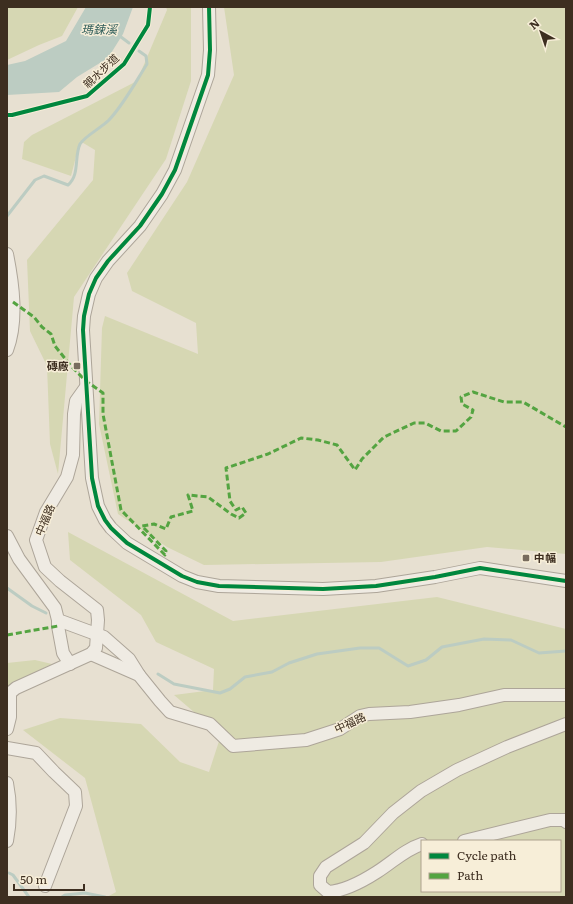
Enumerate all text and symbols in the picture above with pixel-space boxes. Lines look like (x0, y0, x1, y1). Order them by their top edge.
north arrow (521, 12, 561, 52)
text: N (525, 14, 543, 33)
water label: 瑪鋉溪 (81, 20, 119, 38)
street label: 親水步道 (79, 49, 122, 91)
place label: 磚廠 (46, 357, 69, 373)
marker: 磚廠 (72, 361, 82, 371)
street label: 中福路 (30, 501, 58, 538)
place label: 中幅 (534, 549, 556, 565)
marker: 中幅 (521, 553, 531, 563)
street label: 中福路 (331, 708, 368, 736)
legend (421, 840, 561, 892)
text: Cycle path (457, 846, 517, 864)
scale bar (14, 866, 84, 892)
text: Path (457, 866, 483, 884)
text: 50 m (20, 870, 47, 888)

